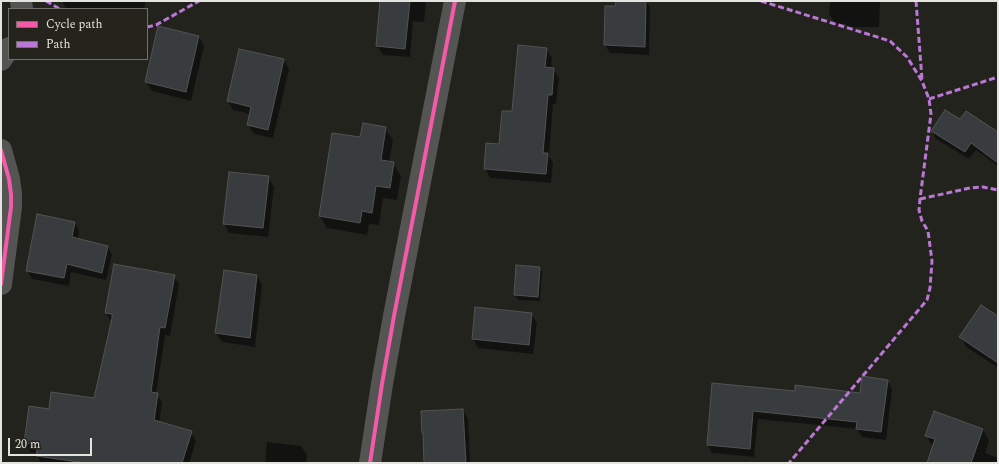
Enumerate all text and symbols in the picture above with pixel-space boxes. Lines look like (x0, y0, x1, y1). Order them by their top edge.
legend (8, 8, 148, 60)
text: Cycle path (46, 15, 103, 34)
text: Path (46, 35, 71, 54)
scale bar (10, 430, 94, 456)
text: 20 m (15, 435, 40, 454)

